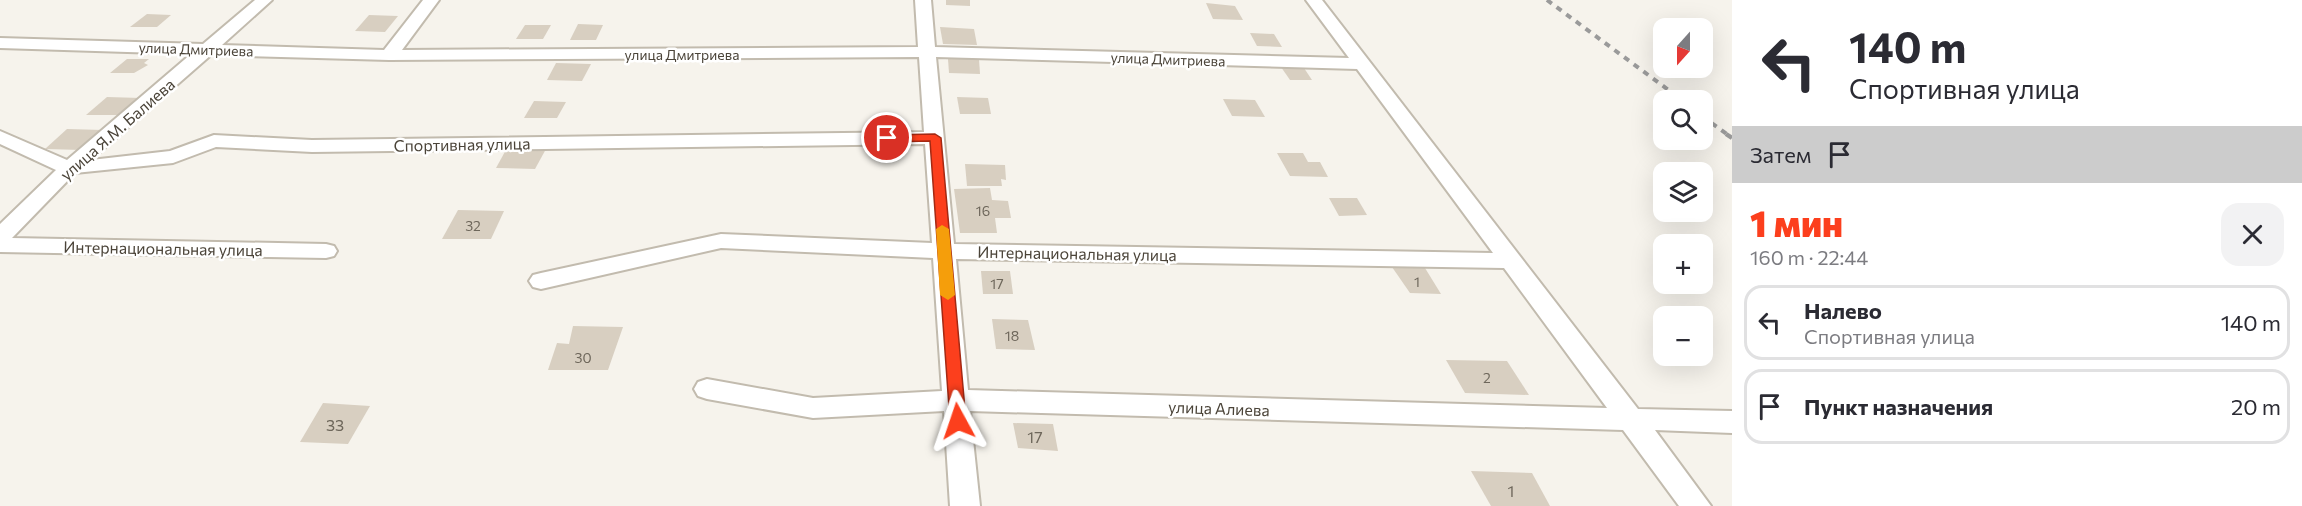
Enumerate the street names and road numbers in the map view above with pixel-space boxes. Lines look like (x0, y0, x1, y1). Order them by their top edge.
street label: улица Дмитриева (138, 39, 254, 59)
street label: улица Дмитриева (625, 46, 739, 63)
street label: улица Дмитриева (1110, 49, 1226, 69)
street label: улица Я.М. Балиева (56, 74, 178, 184)
street label: Спортивная улица (393, 133, 531, 155)
street label: Интернациональная улица (63, 237, 263, 259)
street label: Интернациональная улица (977, 242, 1177, 264)
street label: улица Алиева (1168, 397, 1270, 419)

